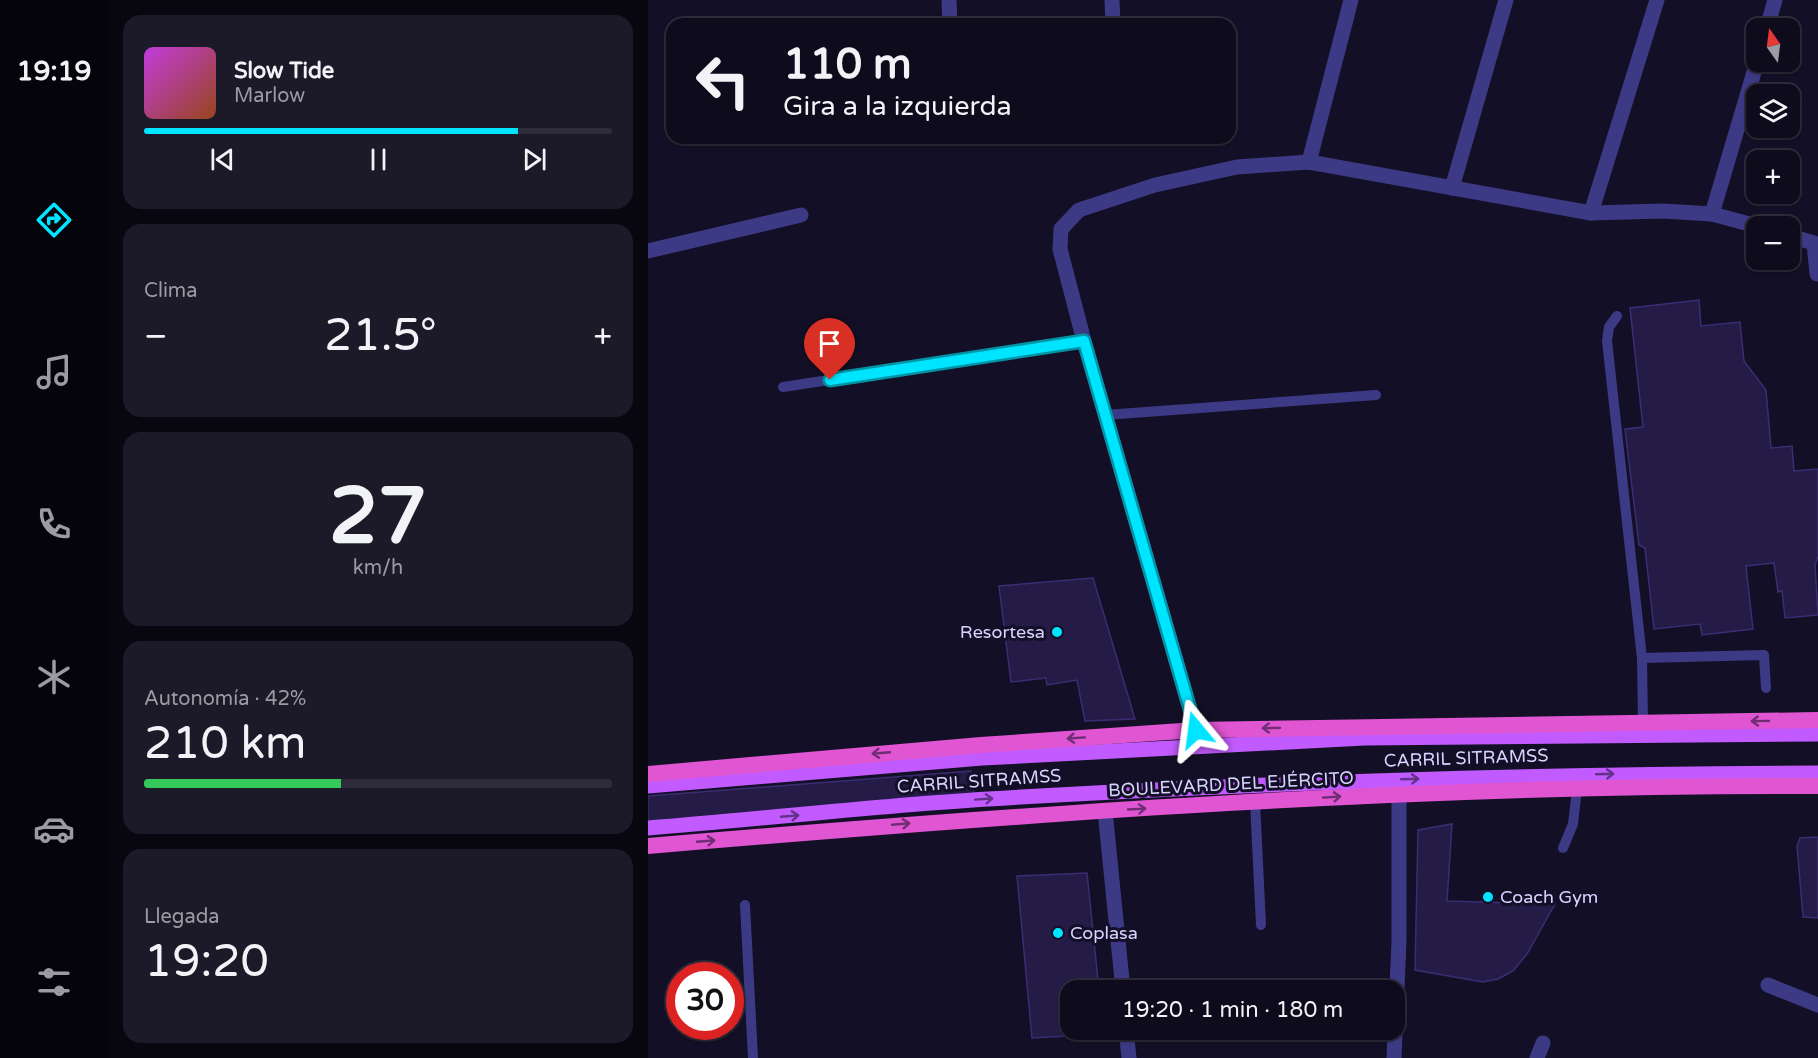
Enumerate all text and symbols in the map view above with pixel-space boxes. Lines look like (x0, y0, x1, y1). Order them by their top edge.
north arrow (1746, 18, 1800, 72)
map controls (1746, 18, 1800, 270)
text: 110 m (783, 39, 912, 90)
icon: left (684, 42, 762, 120)
text: 19:19 (17, 55, 91, 88)
text: Slow Tide (234, 58, 334, 84)
text: Marlow (234, 84, 305, 108)
button: layers (1746, 84, 1800, 138)
text: Gira a la izquierda (783, 90, 1012, 123)
icon: previous (206, 143, 239, 176)
icon: pause (362, 143, 395, 176)
icon: next (518, 143, 551, 176)
button: + (1746, 150, 1800, 204)
icon: directions (33, 199, 75, 241)
button: − (1746, 216, 1800, 270)
text: Clima (144, 279, 197, 303)
text: 21.5° (324, 309, 437, 363)
text: − (144, 317, 168, 356)
text: + (593, 317, 612, 356)
pin (804, 318, 855, 380)
icon: arrive (813, 327, 846, 360)
icon: music (33, 351, 75, 393)
text: 27 (329, 470, 427, 564)
icon: phone (33, 503, 75, 545)
text: km/h (353, 556, 403, 580)
place label: Resortesa (960, 621, 1045, 643)
marker: Resortesa (1050, 625, 1064, 639)
icon: climate (33, 656, 75, 698)
text: Autonomía · 42% (144, 687, 306, 711)
position arrow (1164, 698, 1228, 762)
one-way arrow (1750, 715, 1770, 727)
text: 210 km (144, 717, 306, 771)
one-way arrow (1261, 723, 1281, 734)
one-way arrow (1066, 732, 1086, 743)
street label: CARRIL SITRAMSS (1383, 744, 1549, 772)
one-way arrow (872, 747, 892, 758)
street label: CARRIL SITRAMSS (896, 764, 1062, 798)
street label: BOULEVARD DEL EJÉRCITO (1108, 767, 1354, 801)
one-way arrow (1594, 768, 1614, 780)
one-way arrow (1399, 773, 1419, 785)
one-way arrow (1321, 792, 1341, 803)
one-way arrow (974, 794, 994, 805)
one-way arrow (1127, 803, 1147, 814)
icon: car (33, 808, 75, 850)
one-way arrow (780, 810, 799, 821)
one-way arrow (890, 818, 910, 829)
one-way arrow (696, 835, 716, 846)
place label: Coach Gym (1500, 886, 1598, 908)
marker: Coach Gym (1481, 890, 1495, 904)
text: Llegada (144, 905, 220, 929)
place label: Coplasa (1070, 922, 1138, 944)
marker: Coplasa (1051, 926, 1065, 940)
text: 19:20 (144, 935, 269, 989)
icon: filters (33, 961, 75, 1003)
speed limit sign: 30 (666, 962, 744, 1040)
text: 19:20 · 1 min · 180 m (1122, 997, 1343, 1023)

